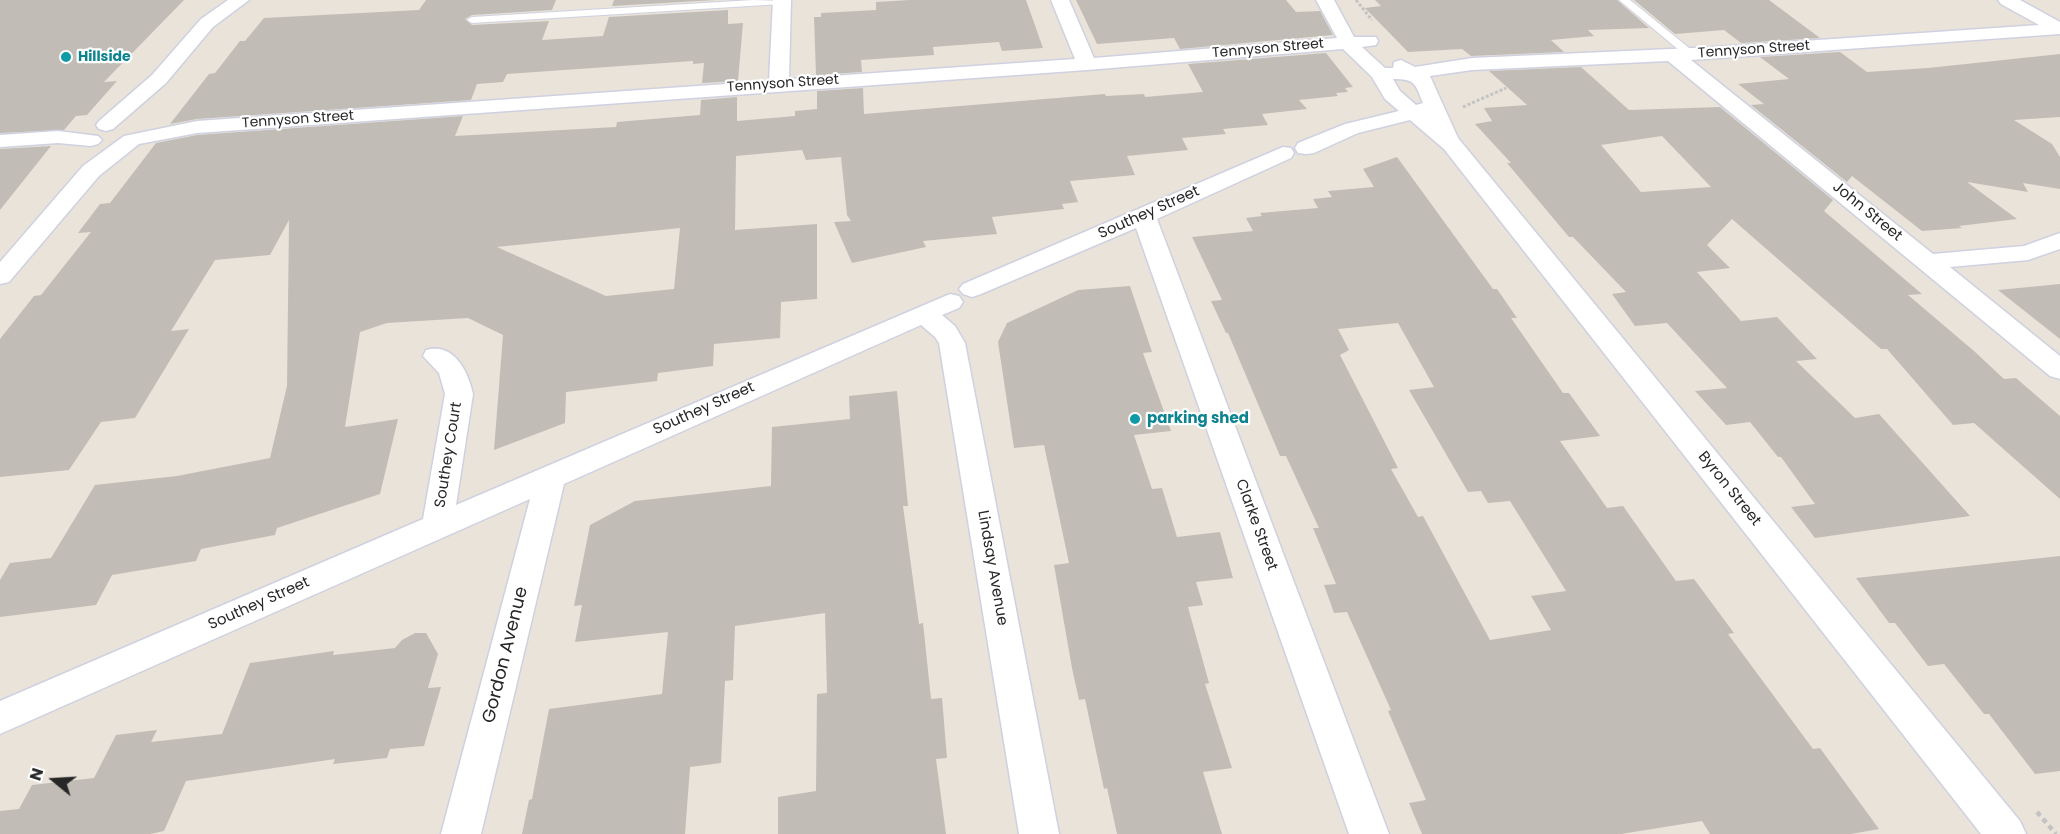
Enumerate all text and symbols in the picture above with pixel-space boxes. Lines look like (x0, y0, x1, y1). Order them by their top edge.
street label: Tennyson Street (1211, 36, 1325, 62)
street label: Tennyson Street (1698, 38, 1810, 62)
place label: Hillside (78, 49, 131, 65)
marker: Hillside (59, 50, 73, 64)
street label: Tennyson Street (727, 72, 839, 96)
street label: Tennyson Street (242, 108, 354, 132)
street label: John Street (1828, 178, 1906, 246)
street label: Southey Street (1096, 183, 1202, 243)
street label: Southey Street (651, 379, 757, 439)
street label: Southey Court (432, 401, 466, 509)
place label: parking shed (1147, 410, 1249, 428)
marker: parking shed (1128, 412, 1142, 426)
street label: Byron Street (1694, 448, 1764, 530)
street label: Clarke Street (1231, 477, 1281, 573)
street label: Lindsay Avenue (973, 509, 1011, 627)
street label: Southey Street (206, 574, 312, 634)
street label: Gordon Avenue (479, 585, 533, 725)
north arrow (24, 750, 84, 810)
text: N (24, 765, 49, 784)

